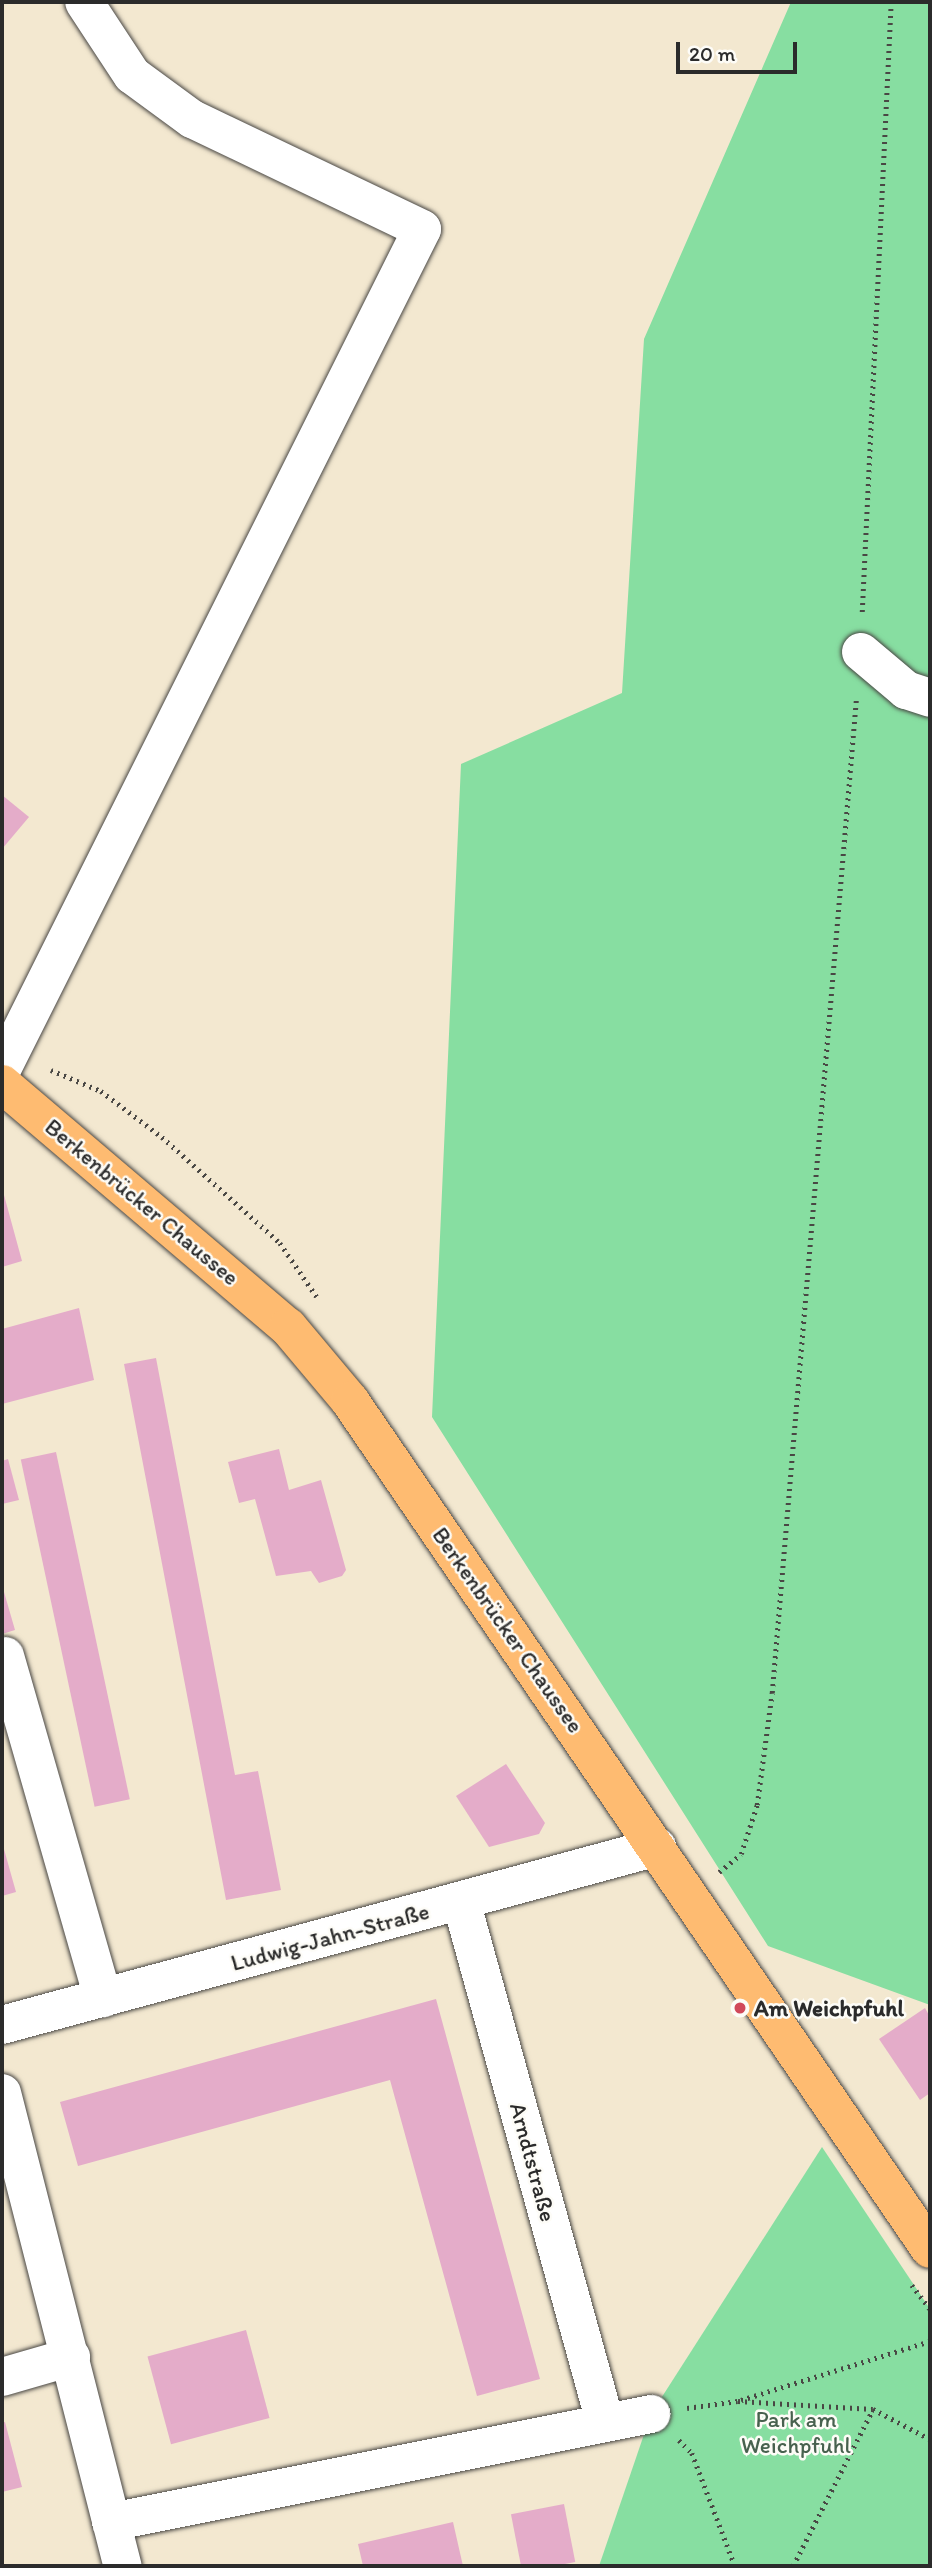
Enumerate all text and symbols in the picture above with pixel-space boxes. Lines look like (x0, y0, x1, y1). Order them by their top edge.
scale bar (680, 28, 801, 72)
text: 20 m (689, 41, 735, 66)
street label: Berkenbrücker Chaussee (39, 1112, 245, 1292)
street label: Berkenbrücker Chaussee (426, 1521, 590, 1739)
street label: Ludwig-Jahn-Straße (228, 1897, 432, 1977)
place label: Am Weichpfuhl (754, 1994, 903, 2022)
marker: Am Weichpfuhl (732, 2000, 748, 2016)
street label: Arndtstraße (504, 2099, 562, 2225)
park label: Park am Weichpfuhl (741, 2405, 851, 2459)

